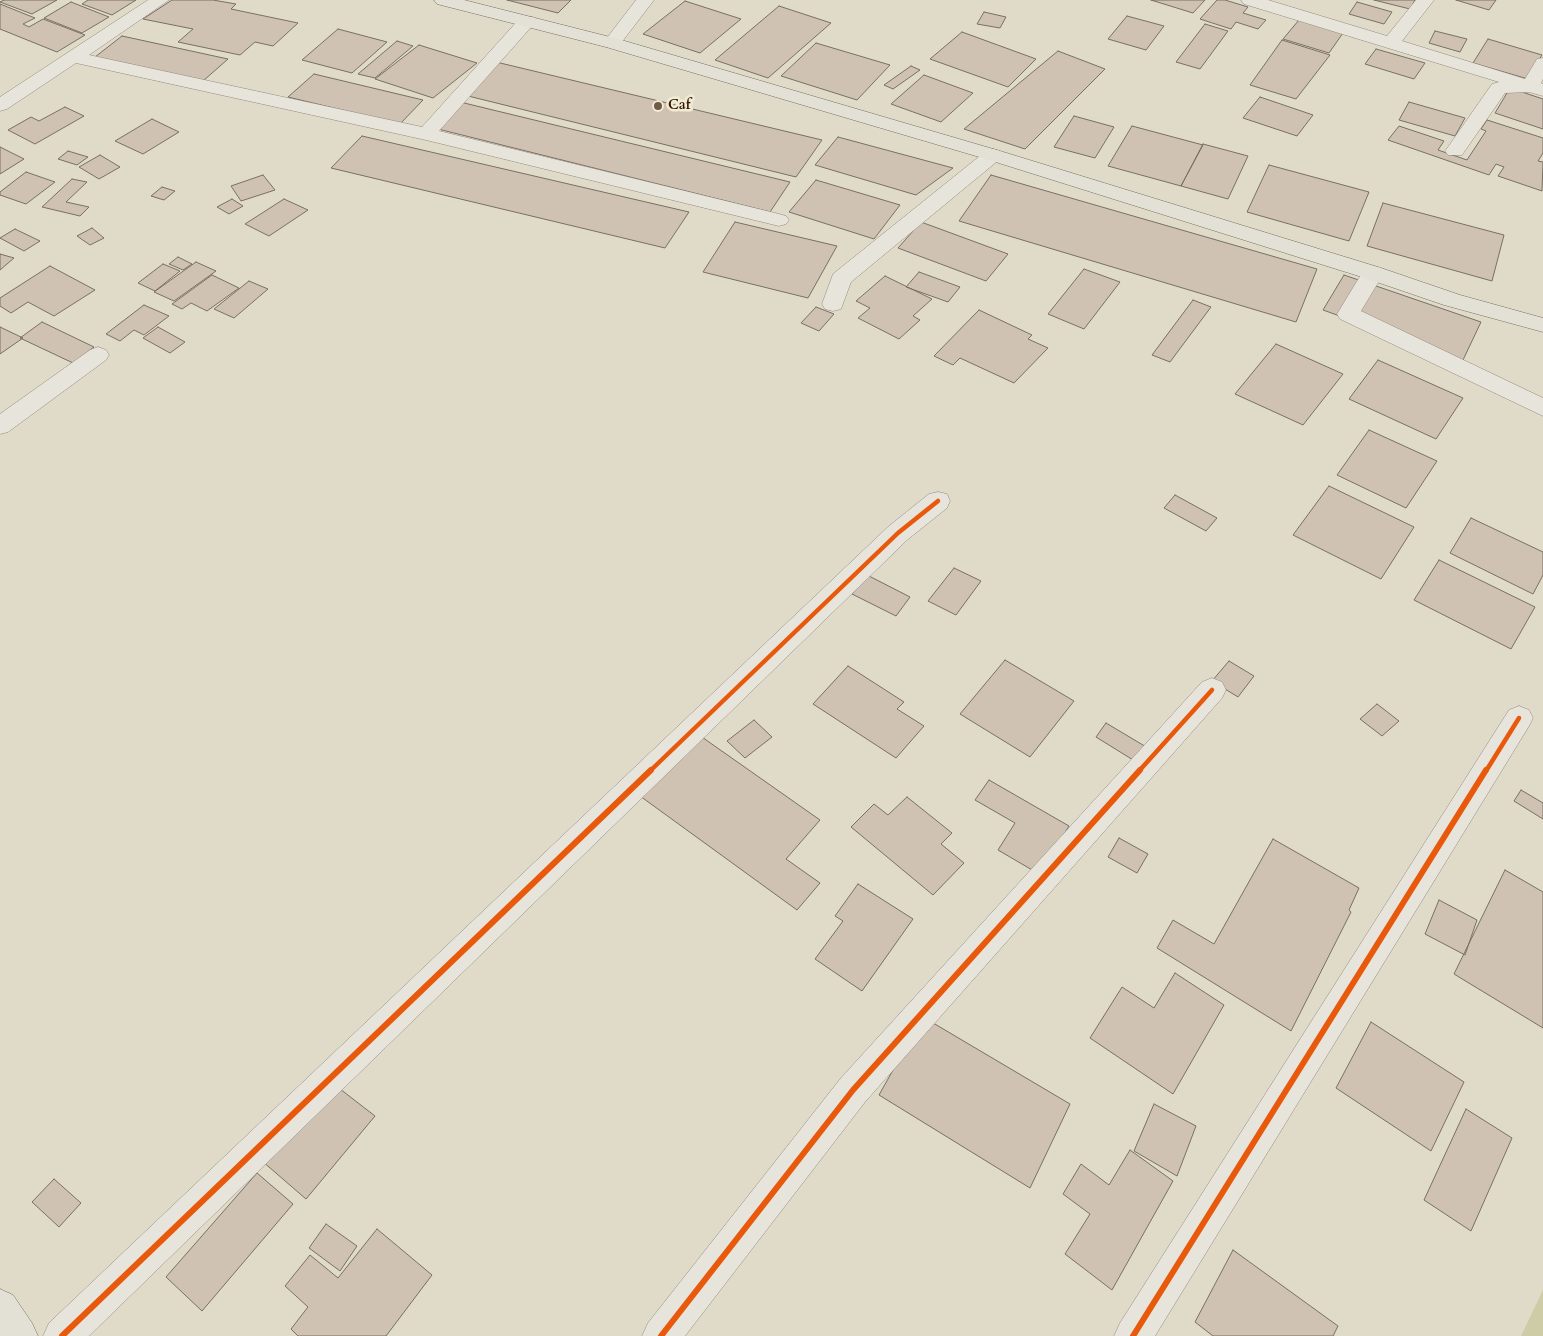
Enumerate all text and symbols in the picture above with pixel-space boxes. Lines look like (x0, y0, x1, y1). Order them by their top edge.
place label: Caf (668, 98, 691, 114)
marker: Caf (652, 100, 664, 112)

